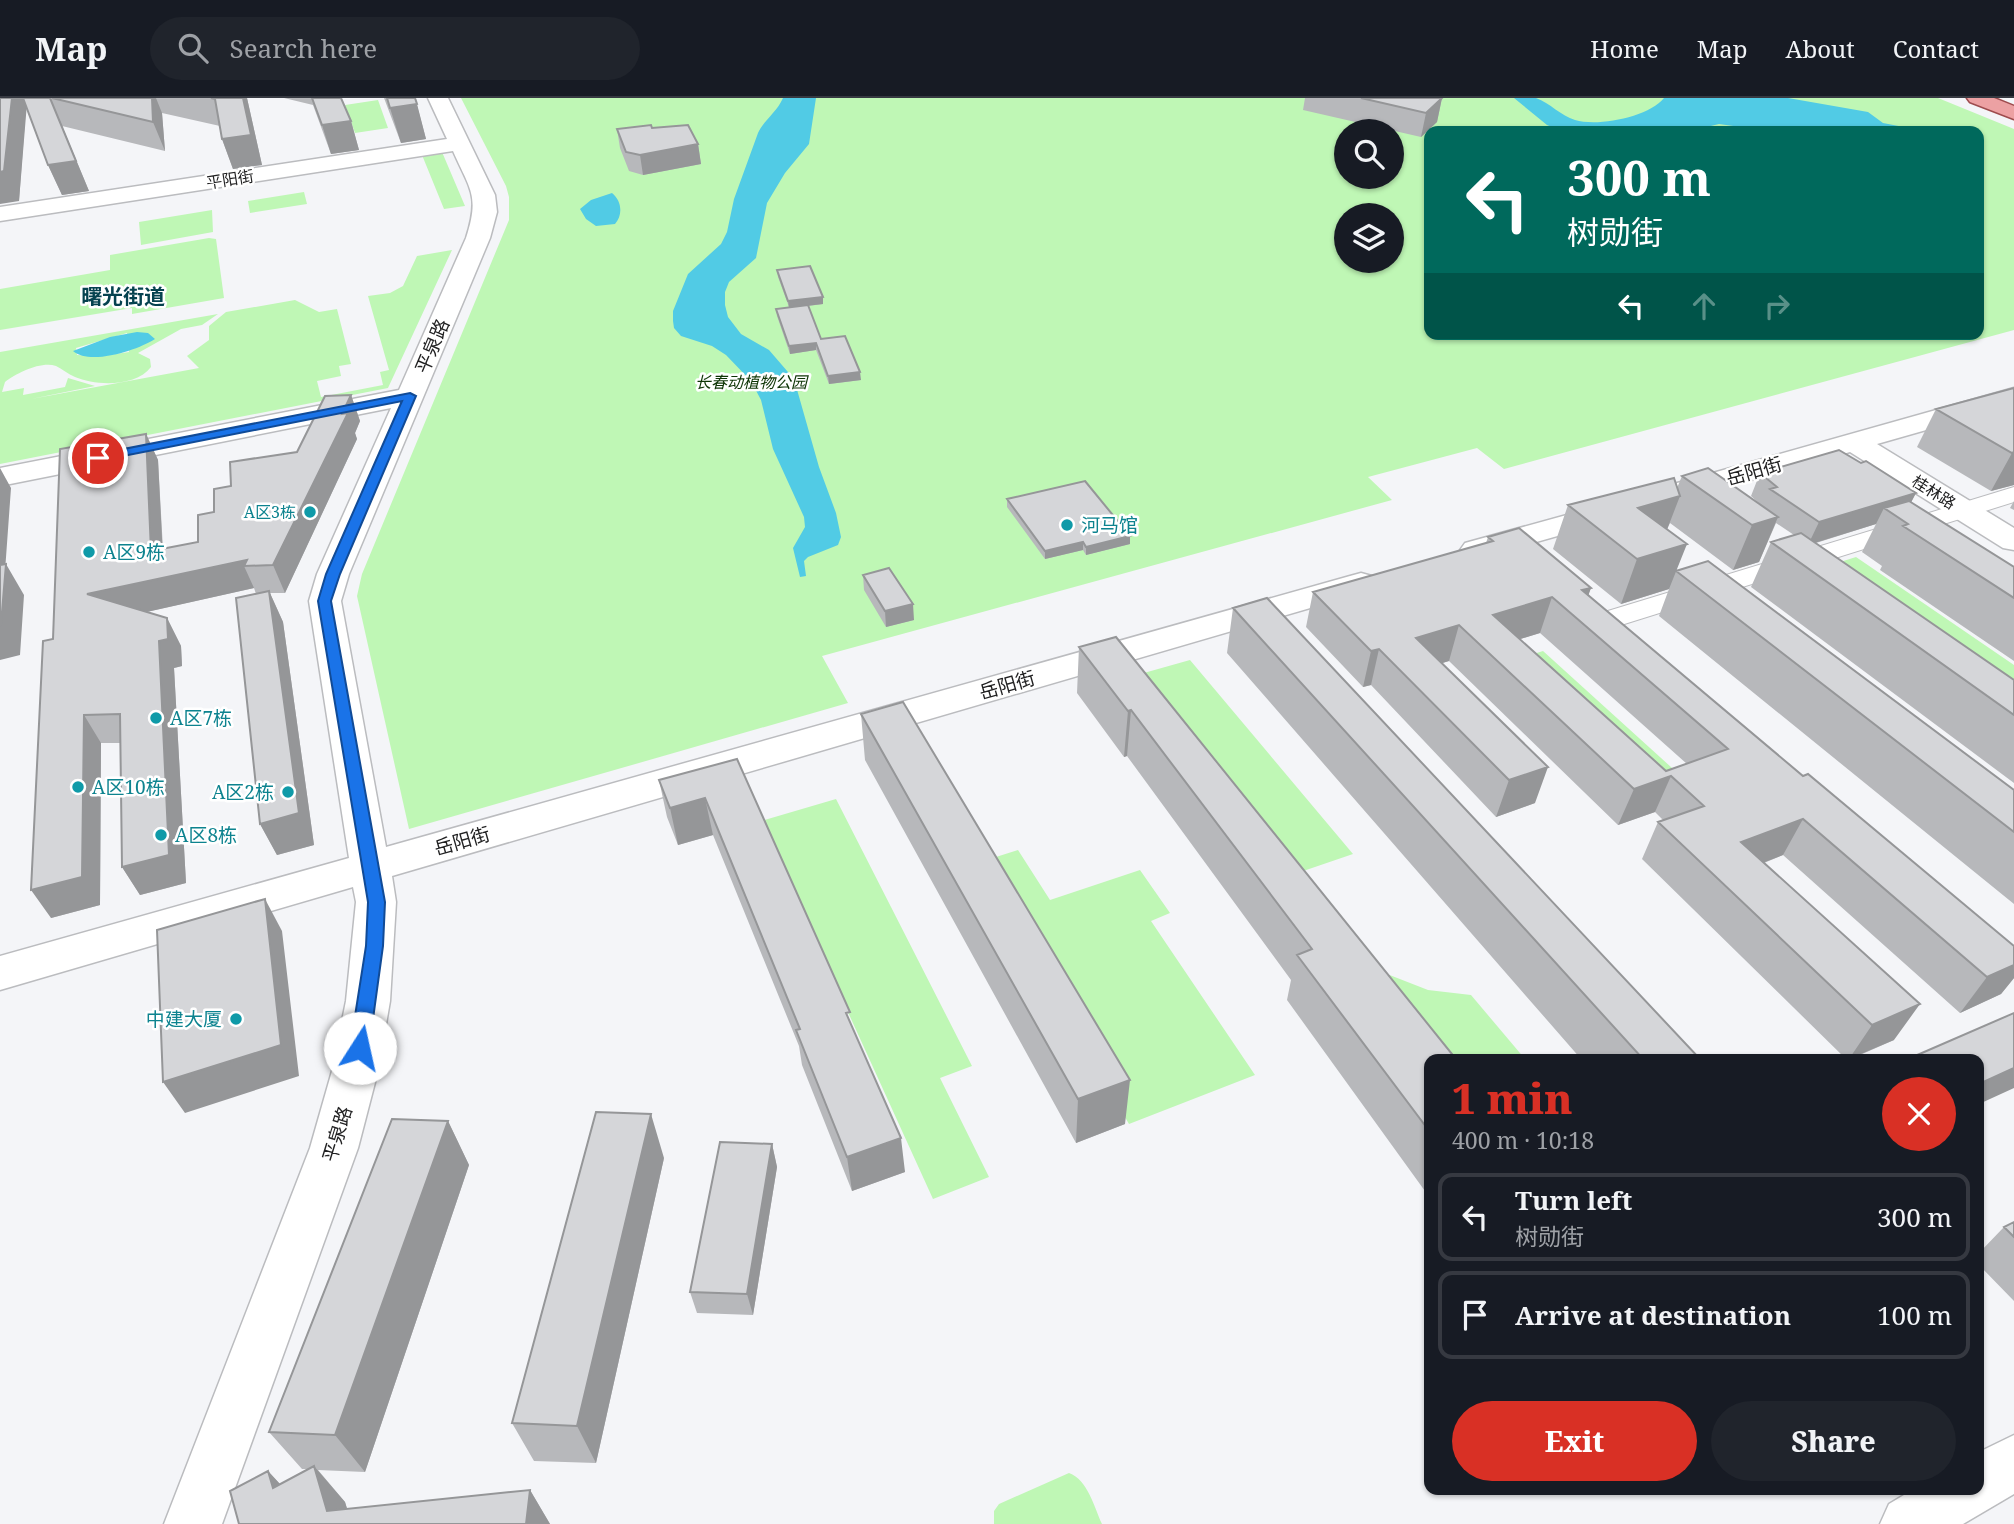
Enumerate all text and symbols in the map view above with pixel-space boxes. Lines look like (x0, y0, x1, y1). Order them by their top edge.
search box (150, 17, 640, 80)
text: Map (35, 26, 108, 71)
icon: search (174, 29, 212, 67)
text: Search here (230, 30, 377, 66)
text: Home (1590, 32, 1659, 65)
text: Map (1697, 32, 1748, 65)
text: About (1786, 32, 1855, 65)
text: Contact (1893, 32, 1979, 65)
map controls (1334, 119, 1404, 273)
button: search (1334, 119, 1404, 189)
text: 300 m (1567, 144, 1711, 210)
icon: left (1452, 154, 1543, 245)
street label: 平阳街 (205, 164, 255, 194)
button: layers (1334, 203, 1404, 273)
text: 树勋街 (1567, 210, 1663, 253)
district label: 曙光街道 (81, 282, 165, 310)
icon: left (1612, 287, 1650, 325)
icon: ahead (1685, 287, 1723, 325)
icon: right (1758, 287, 1796, 325)
street label: 平泉路 (409, 315, 455, 377)
park label: 长春动植物公园 (695, 371, 809, 393)
pin (68, 428, 128, 488)
icon: arrive (79, 439, 117, 477)
street label: 岳阳街 (1723, 451, 1785, 491)
street label: 桂林路 (1908, 470, 1960, 514)
place label: A区3栋 (244, 501, 296, 523)
marker: A区3栋 (302, 504, 318, 520)
place label: 河马馆 (1081, 512, 1138, 538)
marker: 河马馆 (1059, 517, 1075, 533)
place label: A区9栋 (103, 539, 165, 565)
marker: A区9栋 (81, 544, 97, 560)
street label: 岳阳街 (976, 665, 1038, 705)
place label: A区7栋 (170, 705, 232, 731)
marker: A区7栋 (148, 710, 164, 726)
place label: A区10栋 (92, 774, 165, 800)
marker: A区10栋 (70, 779, 86, 795)
place label: A区2栋 (212, 779, 274, 805)
marker: A区2栋 (280, 784, 296, 800)
street label: 岳阳街 (431, 821, 493, 861)
place label: A区8栋 (175, 822, 237, 848)
marker: A区8栋 (153, 827, 169, 843)
place label: 中建大厦 (146, 1006, 222, 1032)
marker: 中建大厦 (228, 1011, 244, 1027)
position arrow (323, 1011, 397, 1085)
text: 1 min (1452, 1069, 1573, 1126)
button: close (1882, 1077, 1956, 1151)
street label: 平泉路 (316, 1103, 358, 1165)
text: 400 m · 10:18 (1452, 1124, 1594, 1156)
text: Turn left (1515, 1182, 1632, 1218)
icon: left (1456, 1198, 1494, 1236)
text: 300 m (1877, 1199, 1952, 1235)
text: 树勋街 (1515, 1220, 1584, 1252)
icon: arrive (1456, 1296, 1494, 1334)
text: Arrive at destination (1515, 1297, 1791, 1333)
text: 100 m (1877, 1297, 1952, 1333)
button: Exit (1452, 1401, 1697, 1481)
button: Share (1711, 1401, 1956, 1481)

